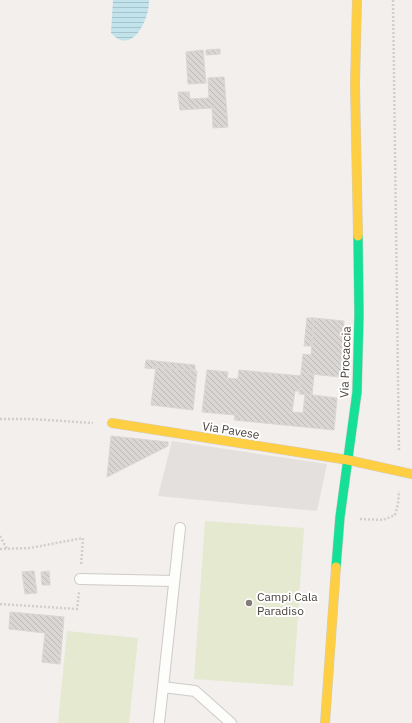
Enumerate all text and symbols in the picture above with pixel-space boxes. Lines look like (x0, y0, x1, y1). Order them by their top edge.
street label: Via Procaccia (336, 325, 354, 398)
street label: Via Pavese (201, 418, 261, 442)
place label: Campi Cala Paradiso (257, 589, 318, 618)
marker: Campi Cala Paradiso (244, 598, 254, 608)

